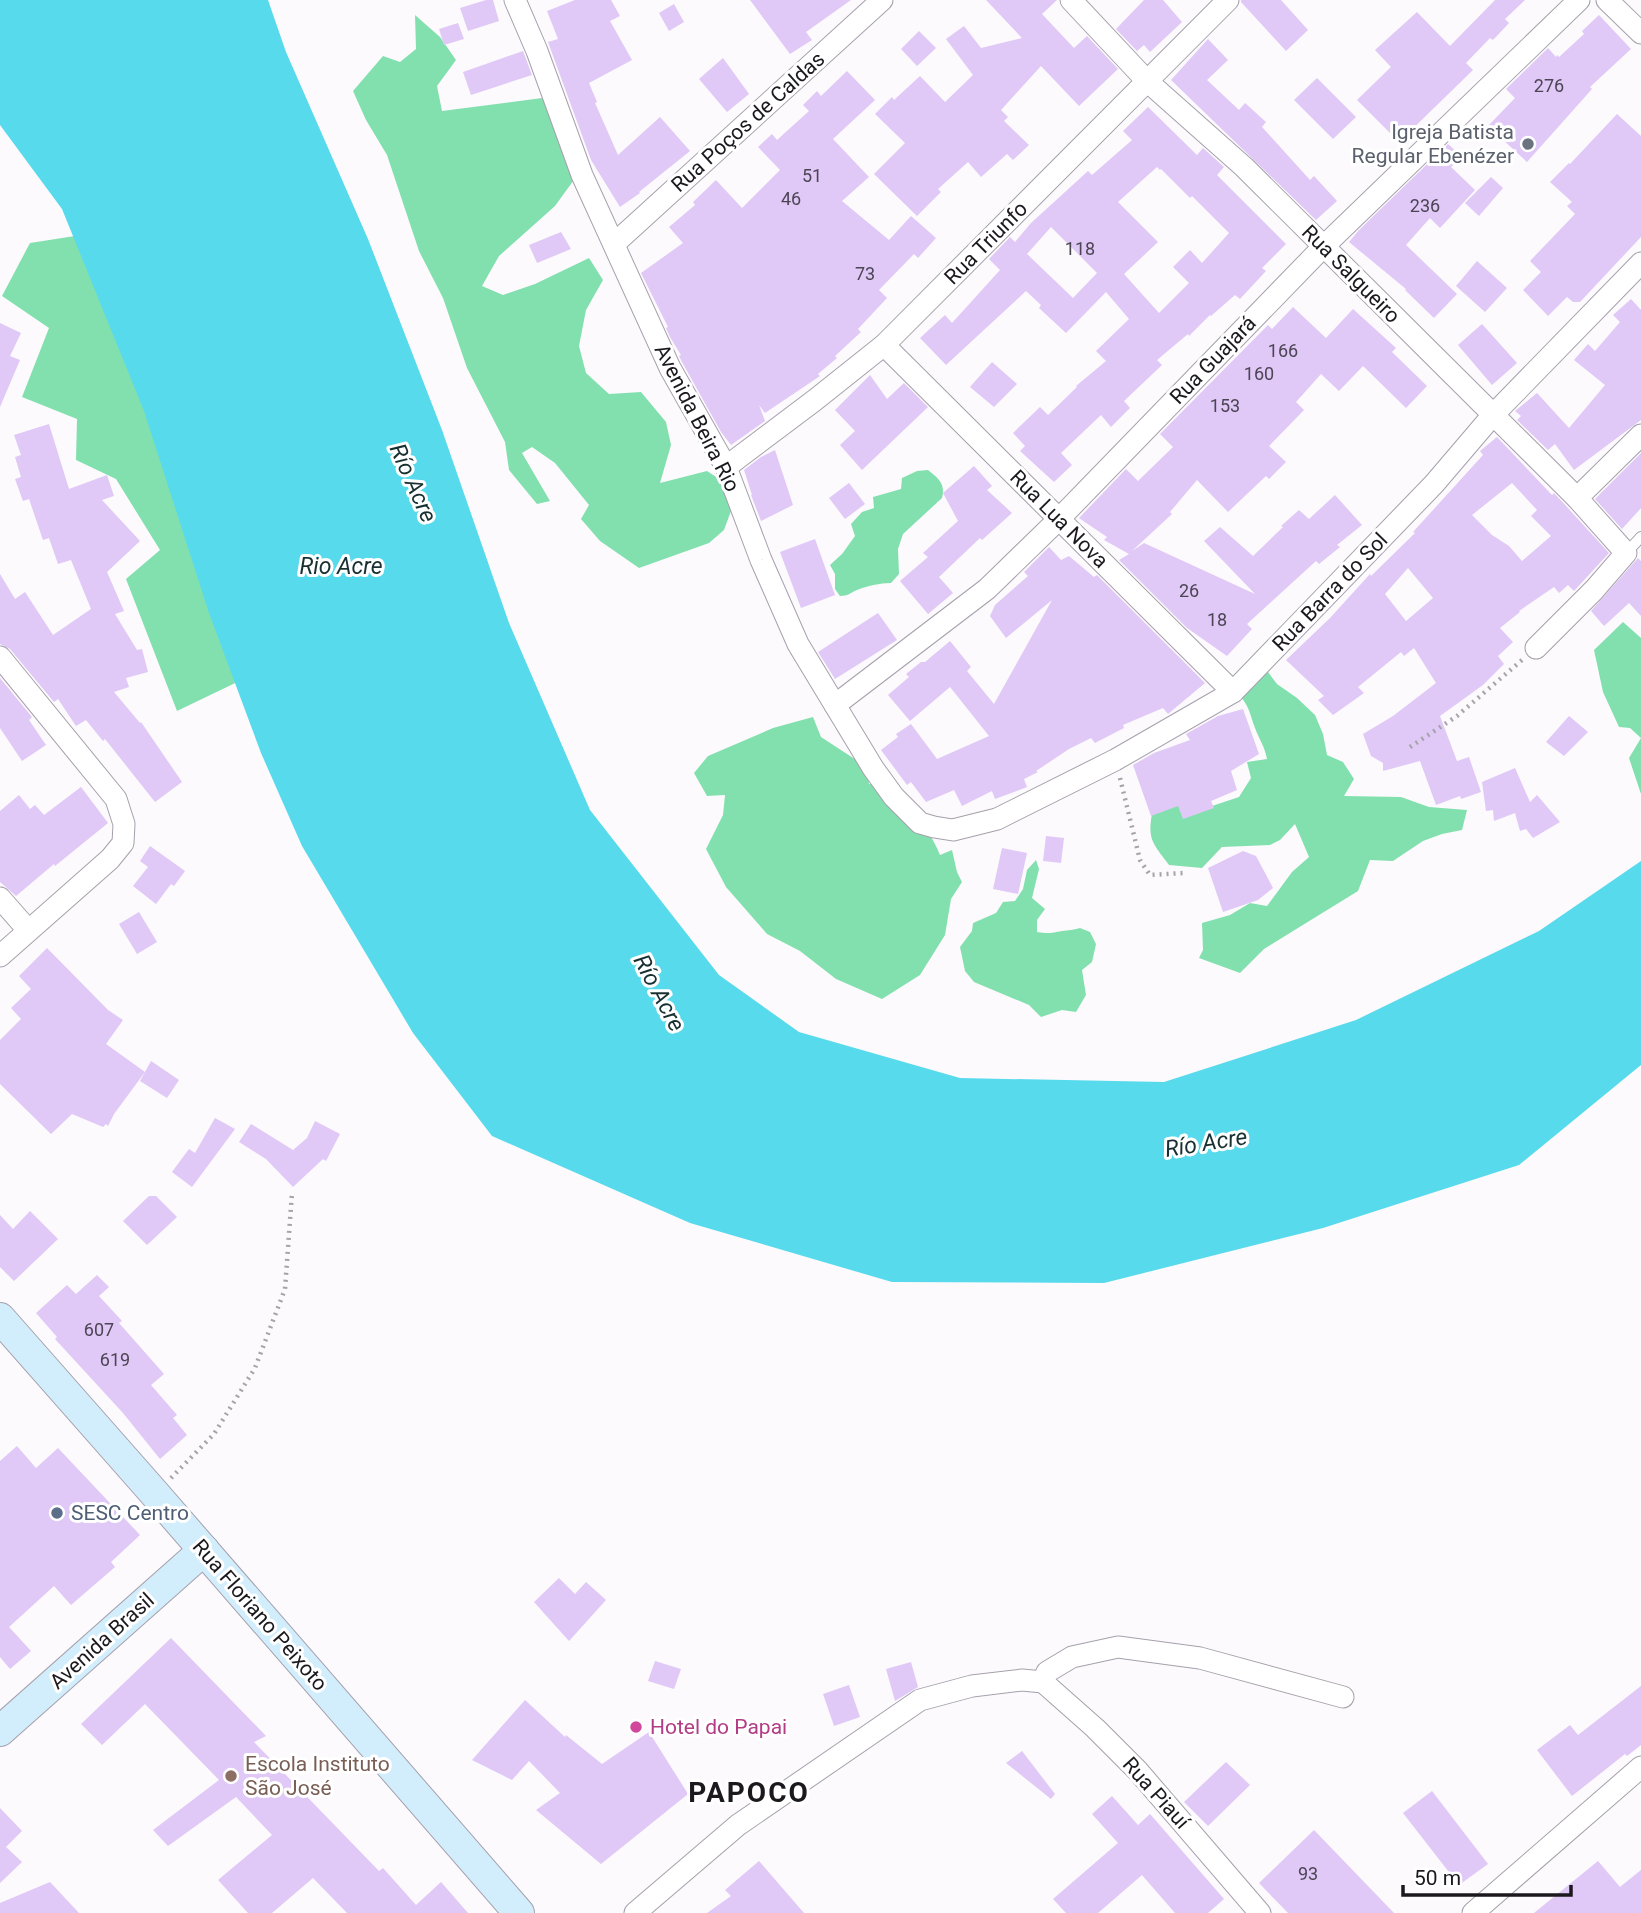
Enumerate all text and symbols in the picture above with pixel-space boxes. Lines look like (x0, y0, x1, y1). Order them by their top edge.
street label: Rua Poços de Caldas (666, 47, 830, 197)
house number: 276 (1534, 75, 1564, 96)
place label: Igreja Batista Regular Ebenézer (1352, 120, 1514, 168)
marker: Igreja Batista Regular Ebenézer (1520, 136, 1536, 152)
house number: 51 (802, 165, 822, 186)
house number: 46 (781, 188, 801, 209)
house number: 236 (1410, 195, 1440, 216)
street label: Rua Triunfo (940, 197, 1032, 289)
street label: Rua Salgueiro (1297, 220, 1405, 328)
house number: 118 (1065, 238, 1095, 259)
house number: 73 (855, 263, 875, 284)
street label: Rua Guajará (1165, 311, 1261, 409)
street label: Avenida Beira Rio (649, 340, 745, 496)
house number: 166 (1268, 340, 1298, 361)
house number: 160 (1244, 363, 1274, 384)
house number: 153 (1210, 395, 1240, 416)
water label: Río Acre (384, 440, 442, 527)
street label: Rua Lua Nova (1005, 465, 1113, 573)
street label: Rua Barra do Sol (1268, 528, 1392, 656)
water label: Rio Acre (300, 553, 383, 580)
house number: 26 (1179, 580, 1199, 601)
house number: 18 (1207, 609, 1227, 630)
water label: Río Acre (628, 950, 690, 1036)
water label: Río Acre (1163, 1123, 1249, 1163)
house number: 607 (84, 1319, 114, 1340)
house number: 619 (100, 1349, 130, 1370)
place label: SESC Centro (71, 1501, 189, 1525)
marker: SESC Centro (49, 1505, 65, 1521)
street label: Rua Floriano Peixoto (188, 1534, 332, 1696)
street label: Avenida Brasil (45, 1588, 159, 1694)
place label: Hotel do Papai (650, 1715, 787, 1739)
marker: Hotel do Papai (628, 1719, 644, 1735)
place label: Escola Instituto São José (245, 1752, 390, 1800)
street label: Rua Piauí (1118, 1752, 1195, 1834)
marker: Escola Instituto São José (223, 1768, 239, 1784)
district label: PAPOCO (688, 1776, 810, 1809)
scale bar (1403, 1854, 1571, 1898)
house number: 93 (1298, 1863, 1318, 1884)
text: 50 m (1414, 1866, 1461, 1890)

